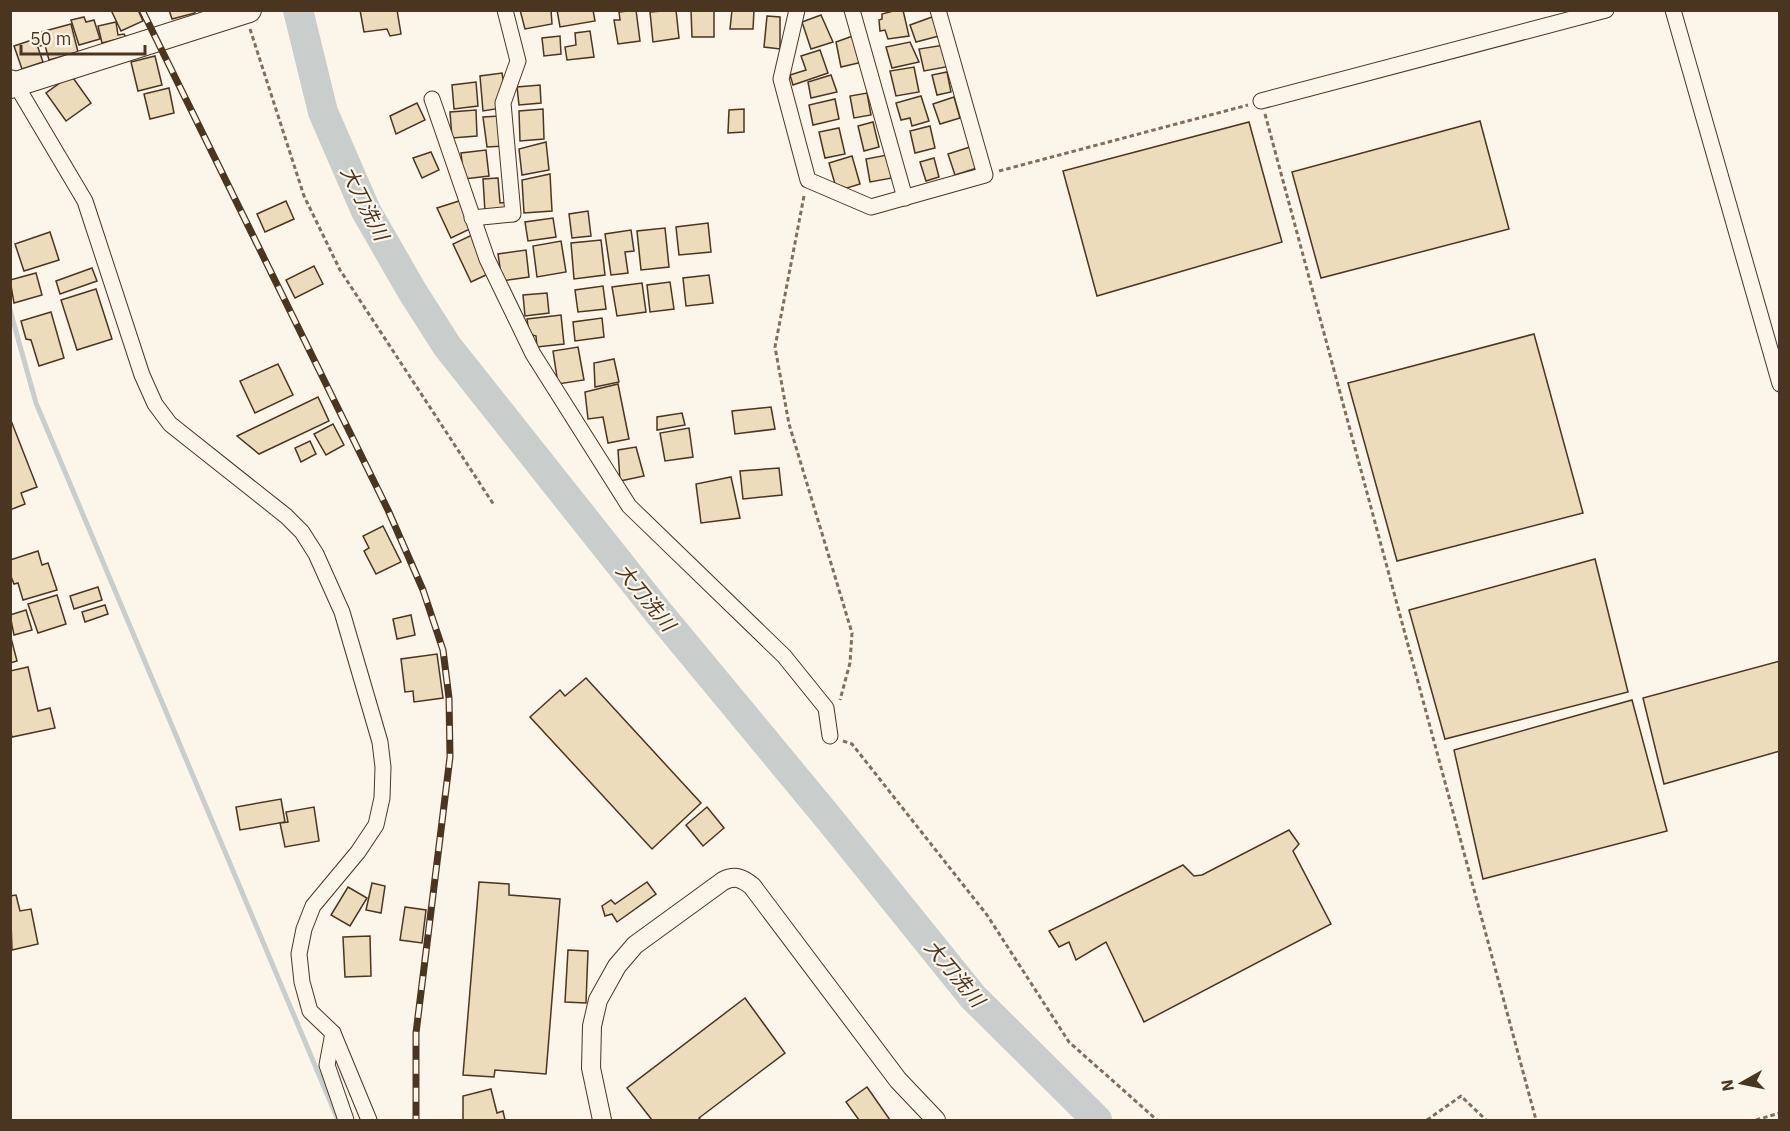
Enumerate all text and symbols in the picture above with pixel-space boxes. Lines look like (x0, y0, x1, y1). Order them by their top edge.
scale bar (21, 18, 146, 56)
text: 50 m (30, 27, 72, 50)
water label: 大刀洗川 (335, 161, 396, 247)
water label: 大刀洗川 (610, 557, 683, 638)
water label: 大刀洗川 (919, 934, 992, 1014)
north arrow (1712, 1053, 1772, 1113)
text: N (1716, 1078, 1738, 1093)

